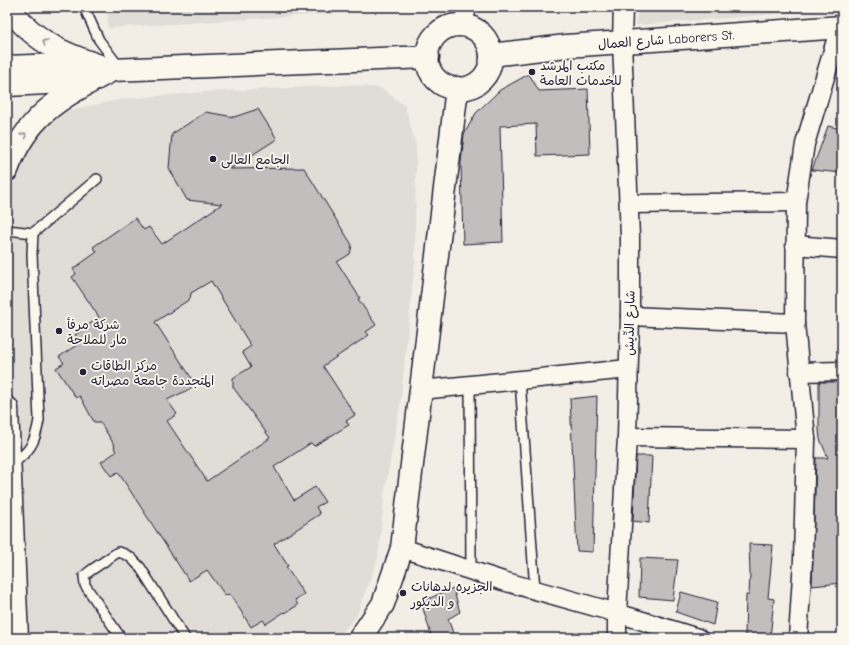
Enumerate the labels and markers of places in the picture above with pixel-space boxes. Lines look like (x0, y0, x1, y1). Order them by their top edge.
place label: مكتب المرشد للخدمات العامة (540, 58, 622, 88)
marker: مكتب المرشد للخدمات العامة (527, 67, 537, 77)
place label: الجامع العالى (221, 152, 289, 170)
marker: الجامع العالى (208, 154, 218, 164)
place label: شركة مرفأ مار للملاحة (67, 317, 127, 348)
marker: شركة مرفأ مار للملاحة (54, 326, 64, 336)
place label: مركز الطاقات المتجددة جامعة مصراته (91, 358, 214, 389)
marker: مركز الطاقات المتجددة جامعة مصراته (78, 367, 88, 377)
place label: الجزيره لدهانات و الديكور (410, 579, 492, 610)
marker: الجزيره لدهانات و الديكور (398, 588, 408, 598)

